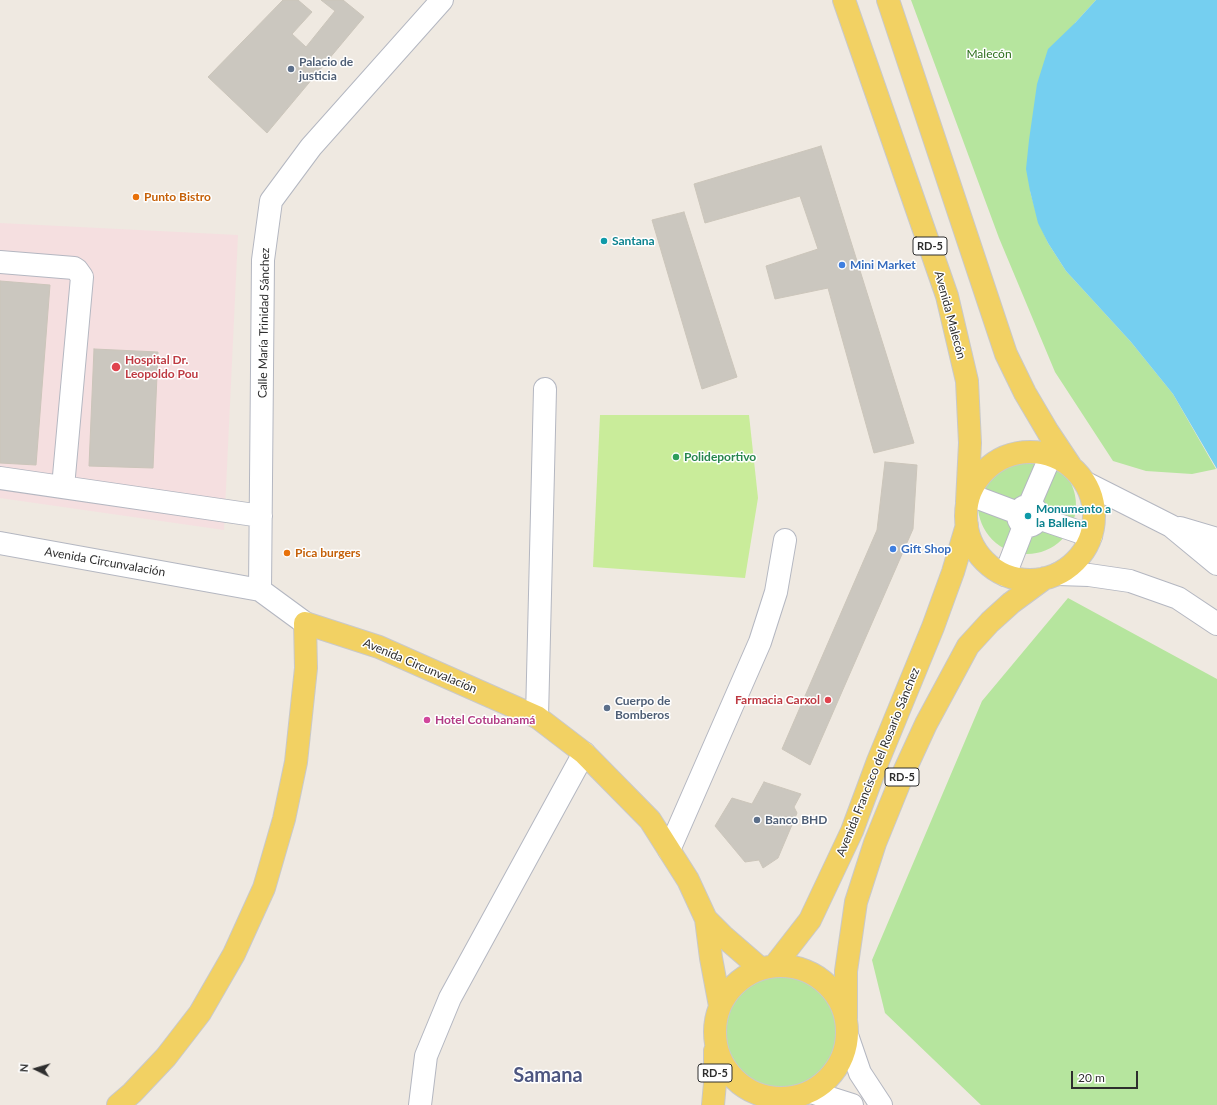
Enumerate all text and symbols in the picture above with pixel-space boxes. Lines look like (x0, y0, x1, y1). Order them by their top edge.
park label: Malecón (966, 47, 1012, 61)
place label: Palacio de justicia (299, 55, 353, 83)
marker: Palacio de justicia (286, 64, 296, 74)
place label: Punto Bistro (144, 190, 211, 204)
marker: Punto Bistro (131, 192, 141, 202)
place label: Santana (612, 234, 655, 248)
marker: Santana (599, 236, 609, 246)
road number: RD-5 (913, 237, 947, 255)
street label: Calle María Trinidad Sánchez (255, 248, 273, 398)
place label: Mini Market (850, 258, 916, 272)
marker: Mini Market (837, 260, 847, 270)
street label: Avenida Malecón (931, 269, 969, 361)
place label: Hospital Dr. Leopoldo Pou (125, 353, 198, 381)
marker: Hospital Dr. Leopoldo Pou (110, 361, 122, 373)
place label: Polideportivo (684, 450, 756, 464)
marker: Polideportivo (671, 452, 681, 462)
place label: Monumento a la Ballena (1036, 502, 1111, 530)
marker: Monumento a la Ballena (1023, 511, 1033, 521)
place label: Gift Shop (901, 542, 951, 556)
street label: Avenida Circunvalación (44, 544, 166, 580)
marker: Gift Shop (888, 544, 898, 554)
place label: Pica burgers (295, 546, 361, 560)
marker: Pica burgers (282, 548, 292, 558)
street label: Avenida Circunvalación (361, 635, 479, 697)
street label: Avenida Francisco del Rosario Sánchez (833, 666, 923, 858)
place label: Farmacia Carxol (735, 693, 820, 707)
place label: Cuerpo de Bomberos (615, 694, 670, 722)
marker: Farmacia Carxol (823, 695, 833, 705)
marker: Cuerpo de Bomberos (602, 703, 612, 713)
place label: Hotel Cotubanamá (435, 713, 535, 727)
marker: Hotel Cotubanamá (422, 715, 432, 725)
road number: RD-5 (885, 768, 919, 786)
place label: Banco BHD (765, 813, 827, 827)
marker: Banco BHD (752, 815, 762, 825)
north arrow (16, 1049, 56, 1089)
text: N (17, 1063, 30, 1073)
scale bar (1073, 1063, 1140, 1089)
district label: Samana (513, 1064, 583, 1088)
road number: RD-5 (698, 1064, 732, 1082)
text: 20 m (1078, 1070, 1105, 1085)

